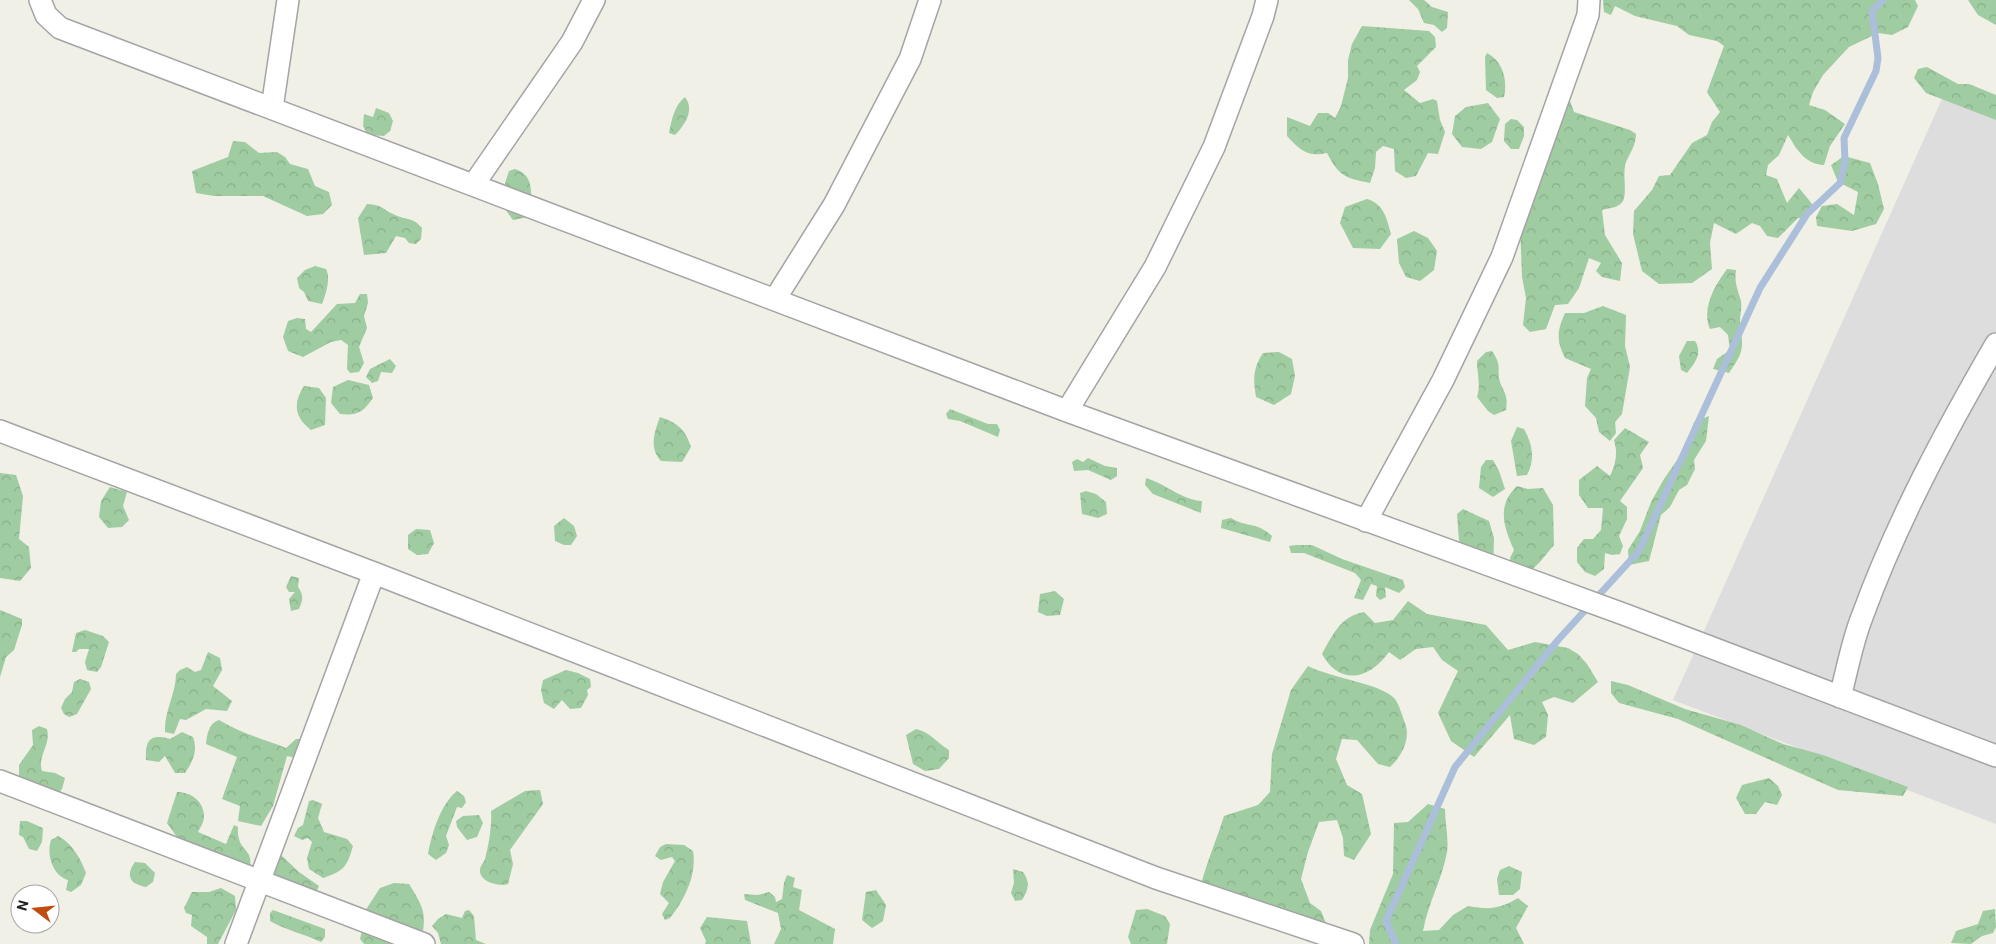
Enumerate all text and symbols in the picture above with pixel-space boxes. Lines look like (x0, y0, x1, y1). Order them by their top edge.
north arrow (10, 884, 60, 934)
text: N (13, 898, 32, 912)

